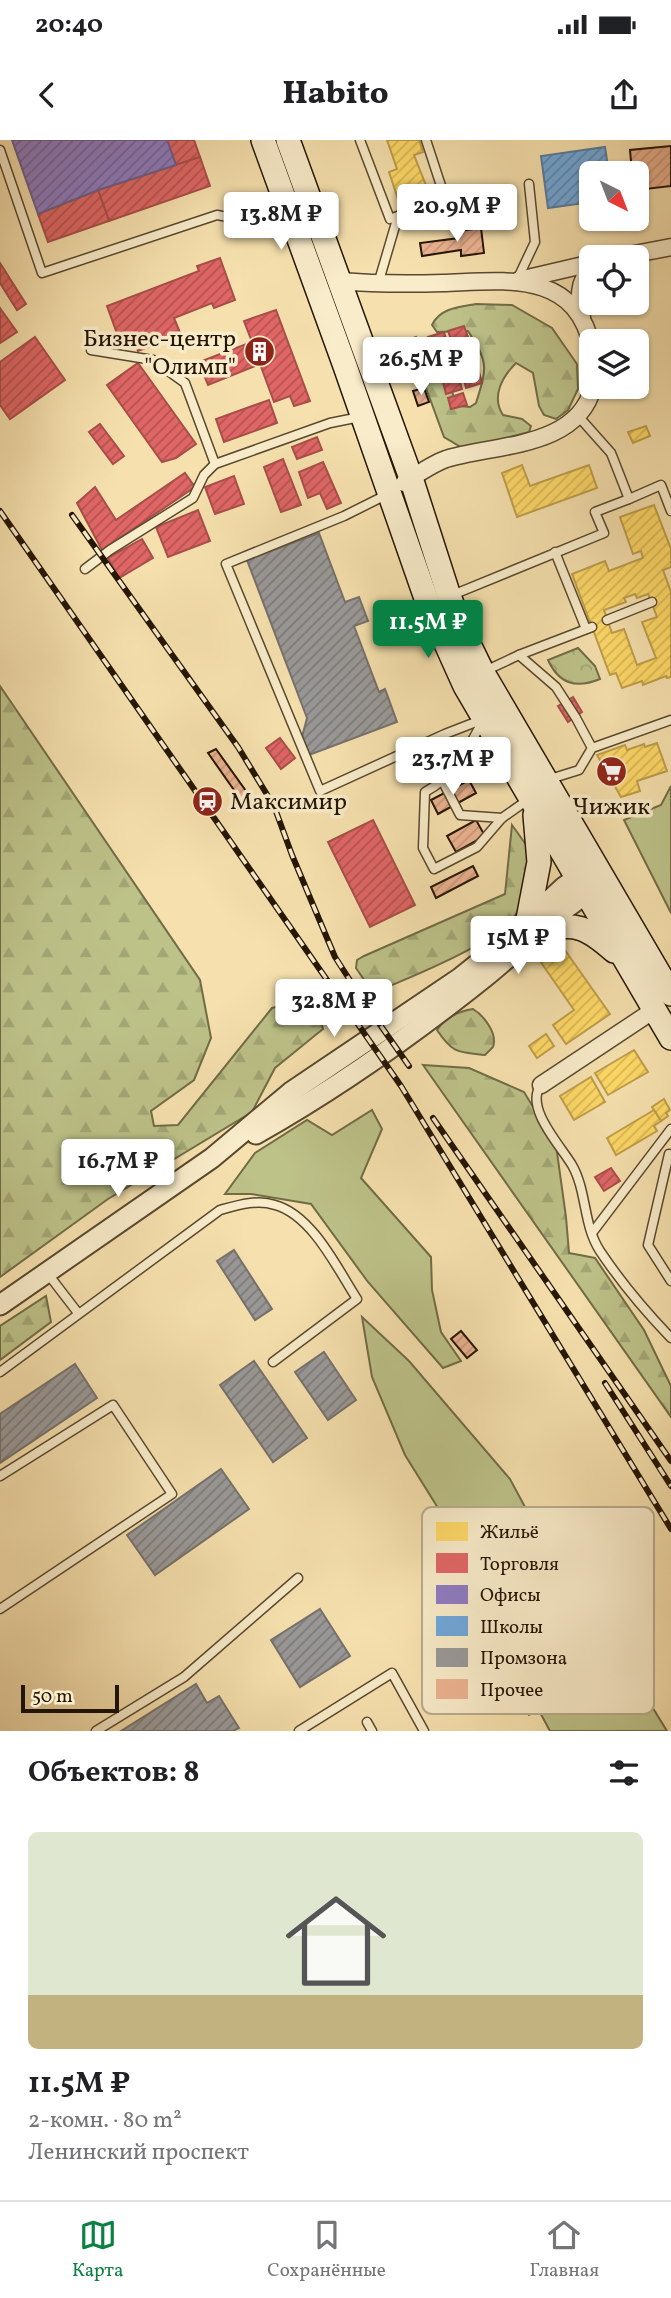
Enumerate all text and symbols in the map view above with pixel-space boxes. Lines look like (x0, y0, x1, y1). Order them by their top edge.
text: 20:40 (35, 7, 103, 43)
text: Habito (282, 73, 389, 117)
icon: back (28, 76, 66, 114)
icon: share (605, 76, 643, 114)
north arrow (579, 161, 649, 231)
map controls (579, 161, 649, 399)
pin: 20.9M ₽ (392, 184, 522, 244)
text: 20.9M ₽ (413, 191, 501, 223)
pin: 13.8M ₽ (216, 192, 346, 252)
text: 13.8M ₽ (240, 199, 322, 231)
button: locate (579, 245, 649, 315)
place label: Бизнес-центр "Олимп" (83, 323, 236, 385)
button: layers (579, 329, 649, 399)
building icon: Бизнес-центр "Олимп" (242, 335, 276, 369)
pin: 26.5M ₽ (356, 338, 486, 397)
text: 26.5M ₽ (379, 344, 463, 376)
pin: 11.5M ₽ (363, 601, 493, 660)
text: 11.5M ₽ (389, 607, 467, 639)
pin: 23.7M ₽ (388, 738, 518, 797)
text: 23.7M ₽ (412, 744, 494, 776)
supermarket icon: Чижик (594, 755, 628, 789)
station icon: Максимир (190, 784, 224, 818)
place label: Максимир (230, 786, 347, 820)
place label: Чижик (572, 791, 650, 825)
pin: 15M ₽ (469, 916, 567, 976)
text: 15M ₽ (487, 923, 549, 955)
pin: 32.8M ₽ (269, 979, 399, 1039)
text: 32.8M ₽ (291, 986, 377, 1018)
pin: 16.7M ₽ (53, 1140, 183, 1199)
text: 16.7M ₽ (77, 1146, 159, 1178)
legend (422, 1507, 654, 1714)
text: Жильё (480, 1520, 539, 1546)
text: Торговля (480, 1552, 559, 1578)
text: Офисы (480, 1583, 541, 1609)
text: Школы (480, 1615, 543, 1641)
text: Промзона (480, 1646, 567, 1672)
text: Прочее (480, 1678, 543, 1704)
scale bar (21, 1682, 119, 1714)
text: 50 m (32, 1684, 73, 1710)
text: Объектов: 8 (28, 1752, 200, 1794)
icon: filters (605, 1754, 643, 1792)
icon: home (273, 1878, 399, 2004)
text: 11.5M ₽ (28, 2063, 130, 2105)
text: 2-комн. · 80 m² (28, 2105, 182, 2137)
text: Ленинский проспект (28, 2137, 249, 2169)
tab: Карта (72, 2216, 123, 2284)
tab: Сохранённые (267, 2216, 386, 2284)
tab: Главная (530, 2216, 599, 2284)

